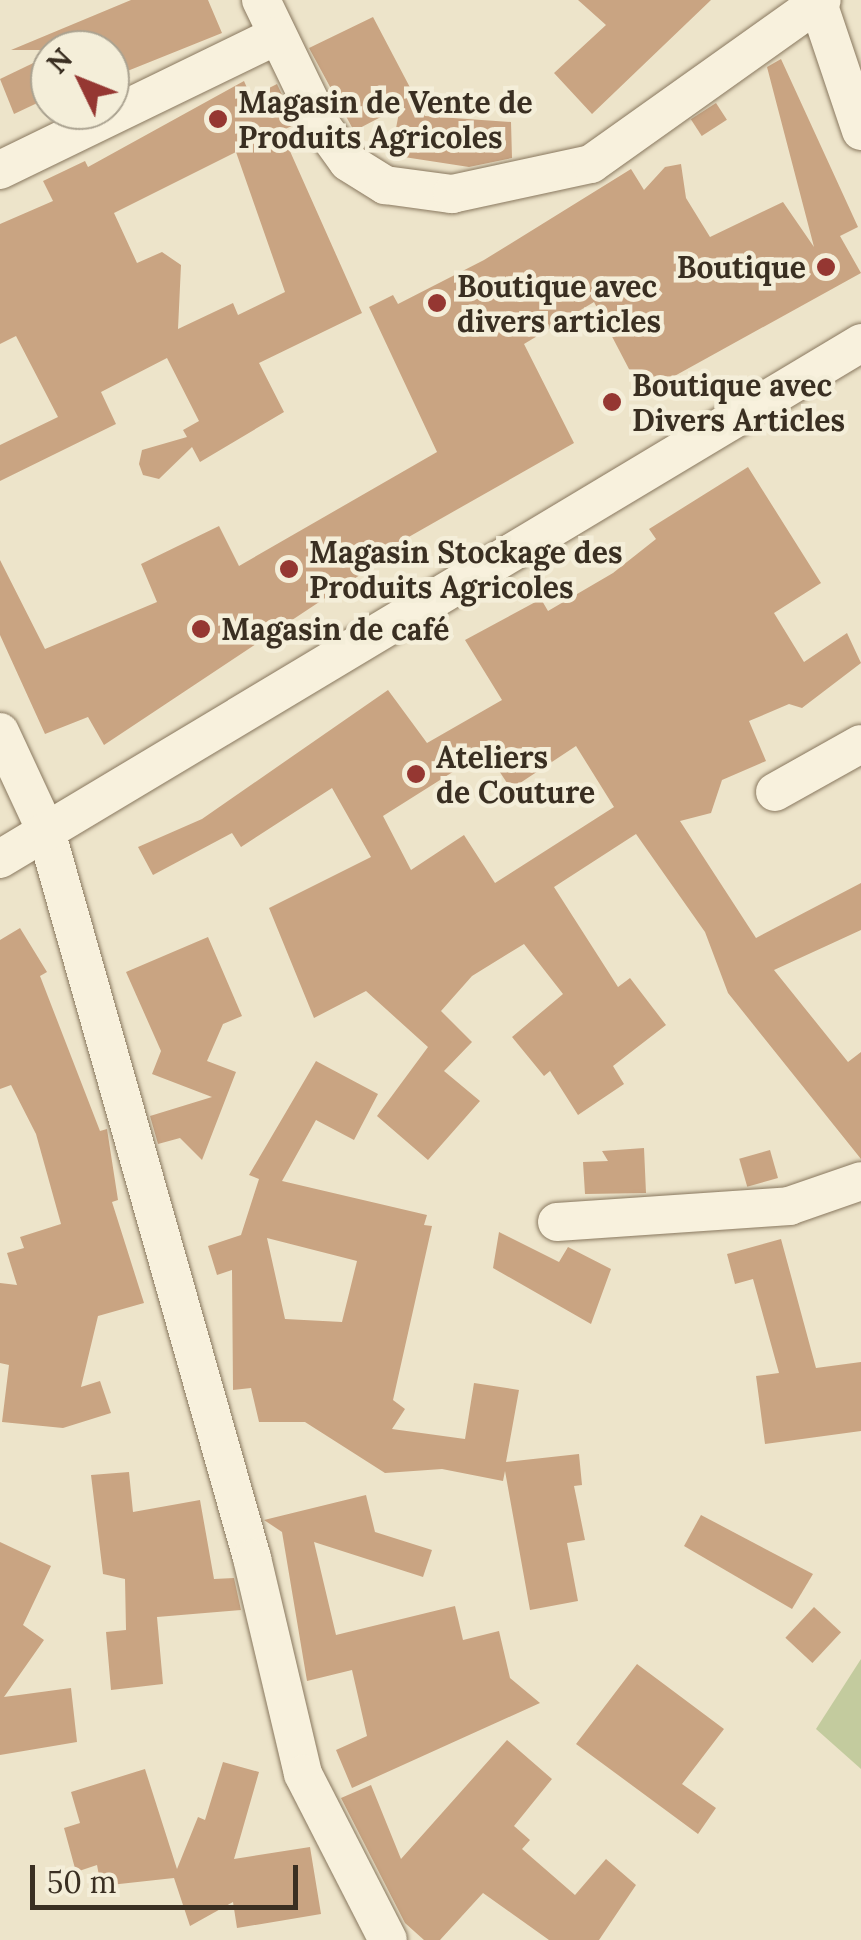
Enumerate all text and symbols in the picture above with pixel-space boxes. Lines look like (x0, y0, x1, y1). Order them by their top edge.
north arrow (30, 30, 130, 130)
text: N (39, 41, 80, 81)
place label: Magasin de Vente de Produits Agricoles (238, 84, 533, 154)
marker: Magasin de Vente de Produits Agricoles (207, 108, 229, 130)
place label: Boutique (677, 249, 806, 285)
marker: Boutique (815, 256, 837, 278)
place label: Boutique avec divers articles (457, 268, 661, 338)
marker: Boutique avec divers articles (426, 292, 448, 314)
place label: Boutique avec Divers Articles (632, 367, 845, 438)
marker: Boutique avec Divers Articles (601, 391, 623, 413)
place label: Magasin Stockage des Produits Agricoles (309, 534, 622, 604)
marker: Magasin Stockage des Produits Agricoles (278, 558, 300, 580)
place label: Magasin de café (221, 611, 449, 647)
marker: Magasin de café (190, 618, 212, 640)
place label: Ateliers de Couture (436, 739, 595, 810)
marker: Ateliers de Couture (405, 763, 427, 785)
scale bar (35, 1845, 302, 1907)
text: 50 m (47, 1863, 117, 1901)

